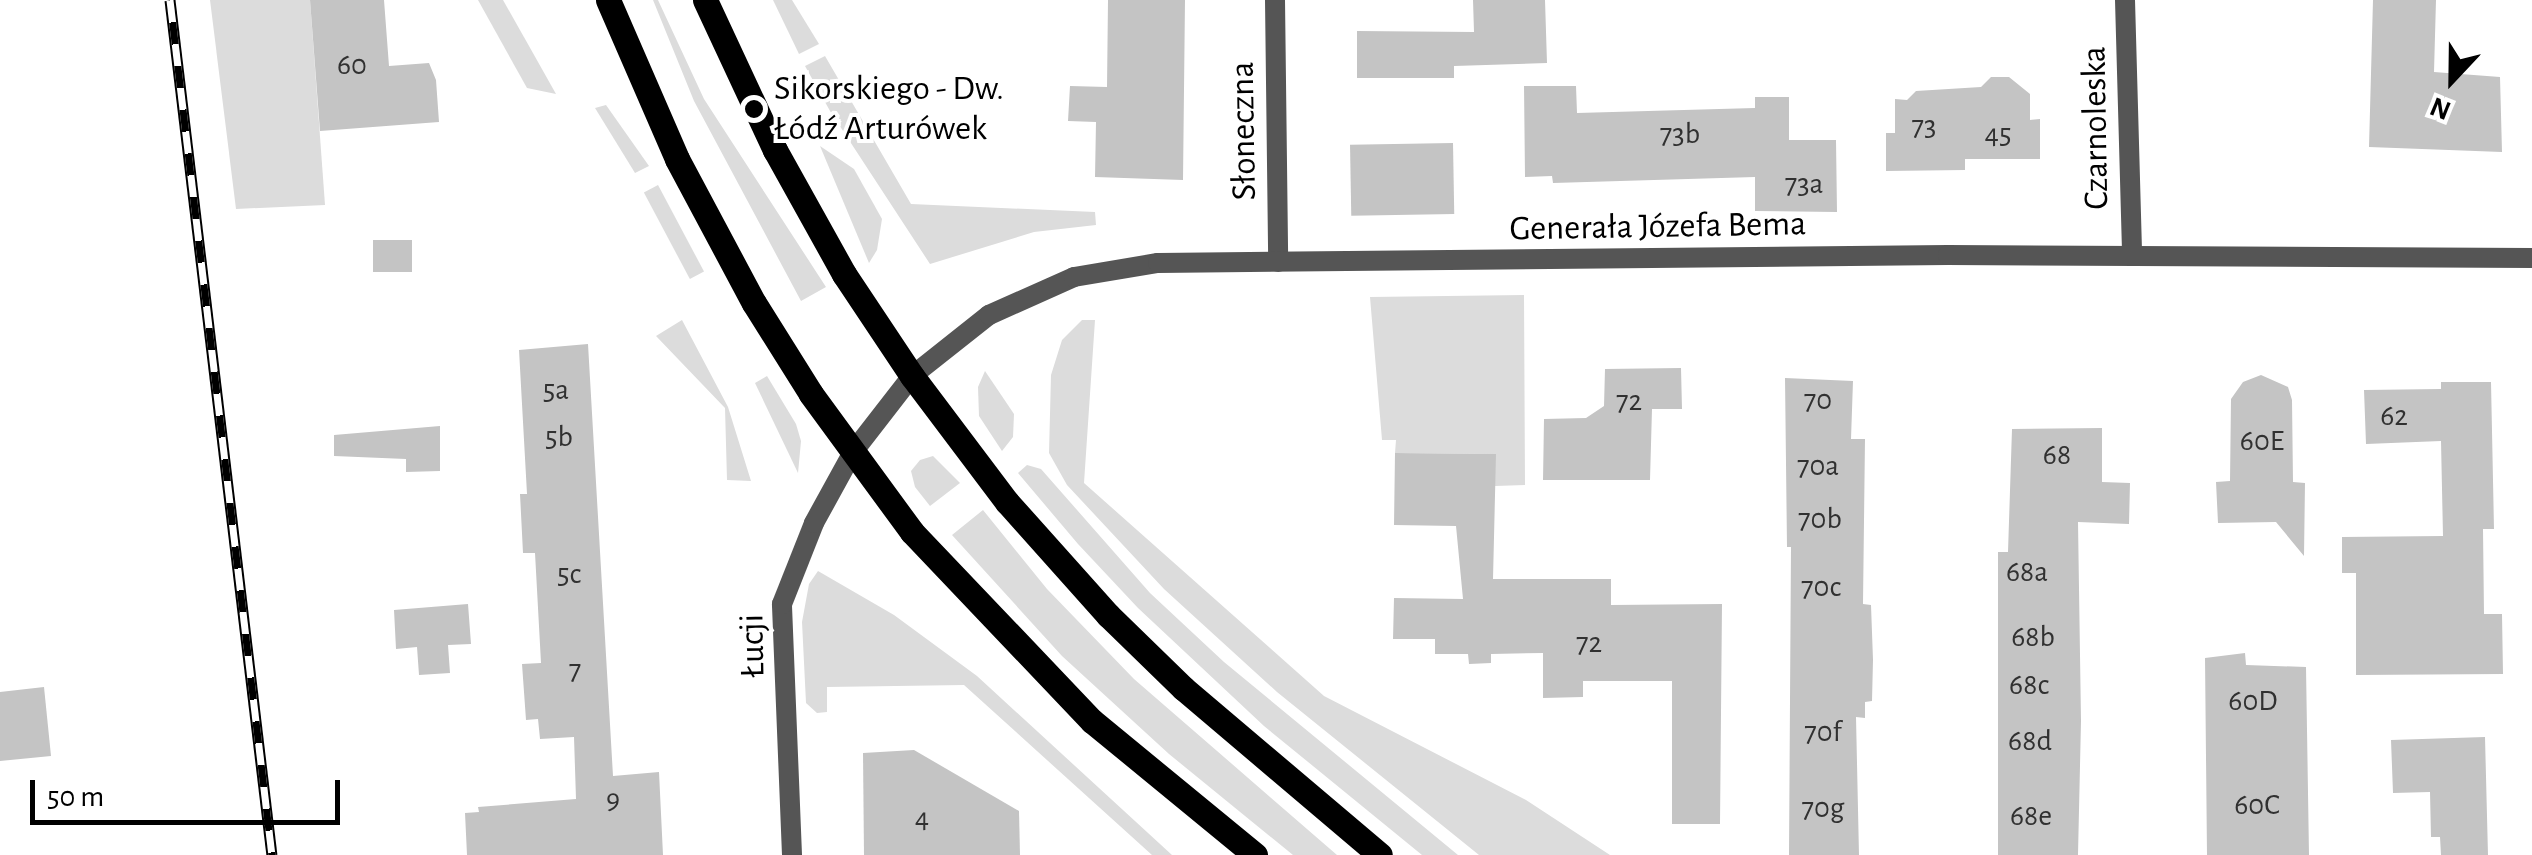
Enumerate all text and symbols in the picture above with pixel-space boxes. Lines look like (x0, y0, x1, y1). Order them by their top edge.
north arrow (2402, 30, 2502, 130)
street label: Czarnoleska (2074, 46, 2118, 210)
house number: 60 (337, 47, 367, 83)
street label: Słoneczna (1222, 61, 1266, 201)
place label: Sikorskiego - Dw. Łódź Arturówek (774, 68, 1004, 150)
text: N (2426, 91, 2455, 124)
marker: Sikorskiego - Dw. Łódź Arturówek (743, 98, 765, 120)
house number: 73 (1912, 108, 1936, 144)
house number: 73b (1660, 116, 1700, 152)
house number: 45 (1985, 116, 2011, 152)
house number: 73a (1785, 166, 1823, 202)
street label: Generała Józefa Bema (1509, 203, 1807, 251)
house number: 5a (543, 372, 569, 408)
house number: 70 (1804, 382, 1832, 418)
house number: 72 (1616, 383, 1642, 419)
house number: 62 (2380, 398, 2408, 434)
house number: 5b (545, 419, 573, 455)
house number: 60E (2240, 423, 2284, 459)
house number: 68 (2043, 437, 2071, 473)
house number: 70a (1797, 448, 1839, 484)
house number: 70b (1798, 501, 1842, 537)
house number: 68a (2006, 554, 2048, 590)
house number: 5c (557, 556, 581, 592)
house number: 70c (1801, 569, 1841, 605)
street label: Łucji (731, 614, 775, 678)
house number: 68b (2011, 619, 2055, 655)
house number: 72 (1576, 625, 1602, 661)
house number: 7 (569, 652, 581, 688)
house number: 68c (2009, 667, 2049, 703)
house number: 60D (2228, 683, 2278, 719)
house number: 70f (1804, 714, 1842, 750)
house number: 68d (2008, 723, 2052, 759)
scale bar (35, 760, 345, 822)
text: 50 m (47, 782, 104, 812)
house number: 9 (606, 782, 620, 818)
house number: 60C (2234, 787, 2280, 823)
house number: 70g (1802, 790, 1844, 826)
house number: 68e (2010, 798, 2052, 834)
house number: 4 (915, 800, 929, 836)

